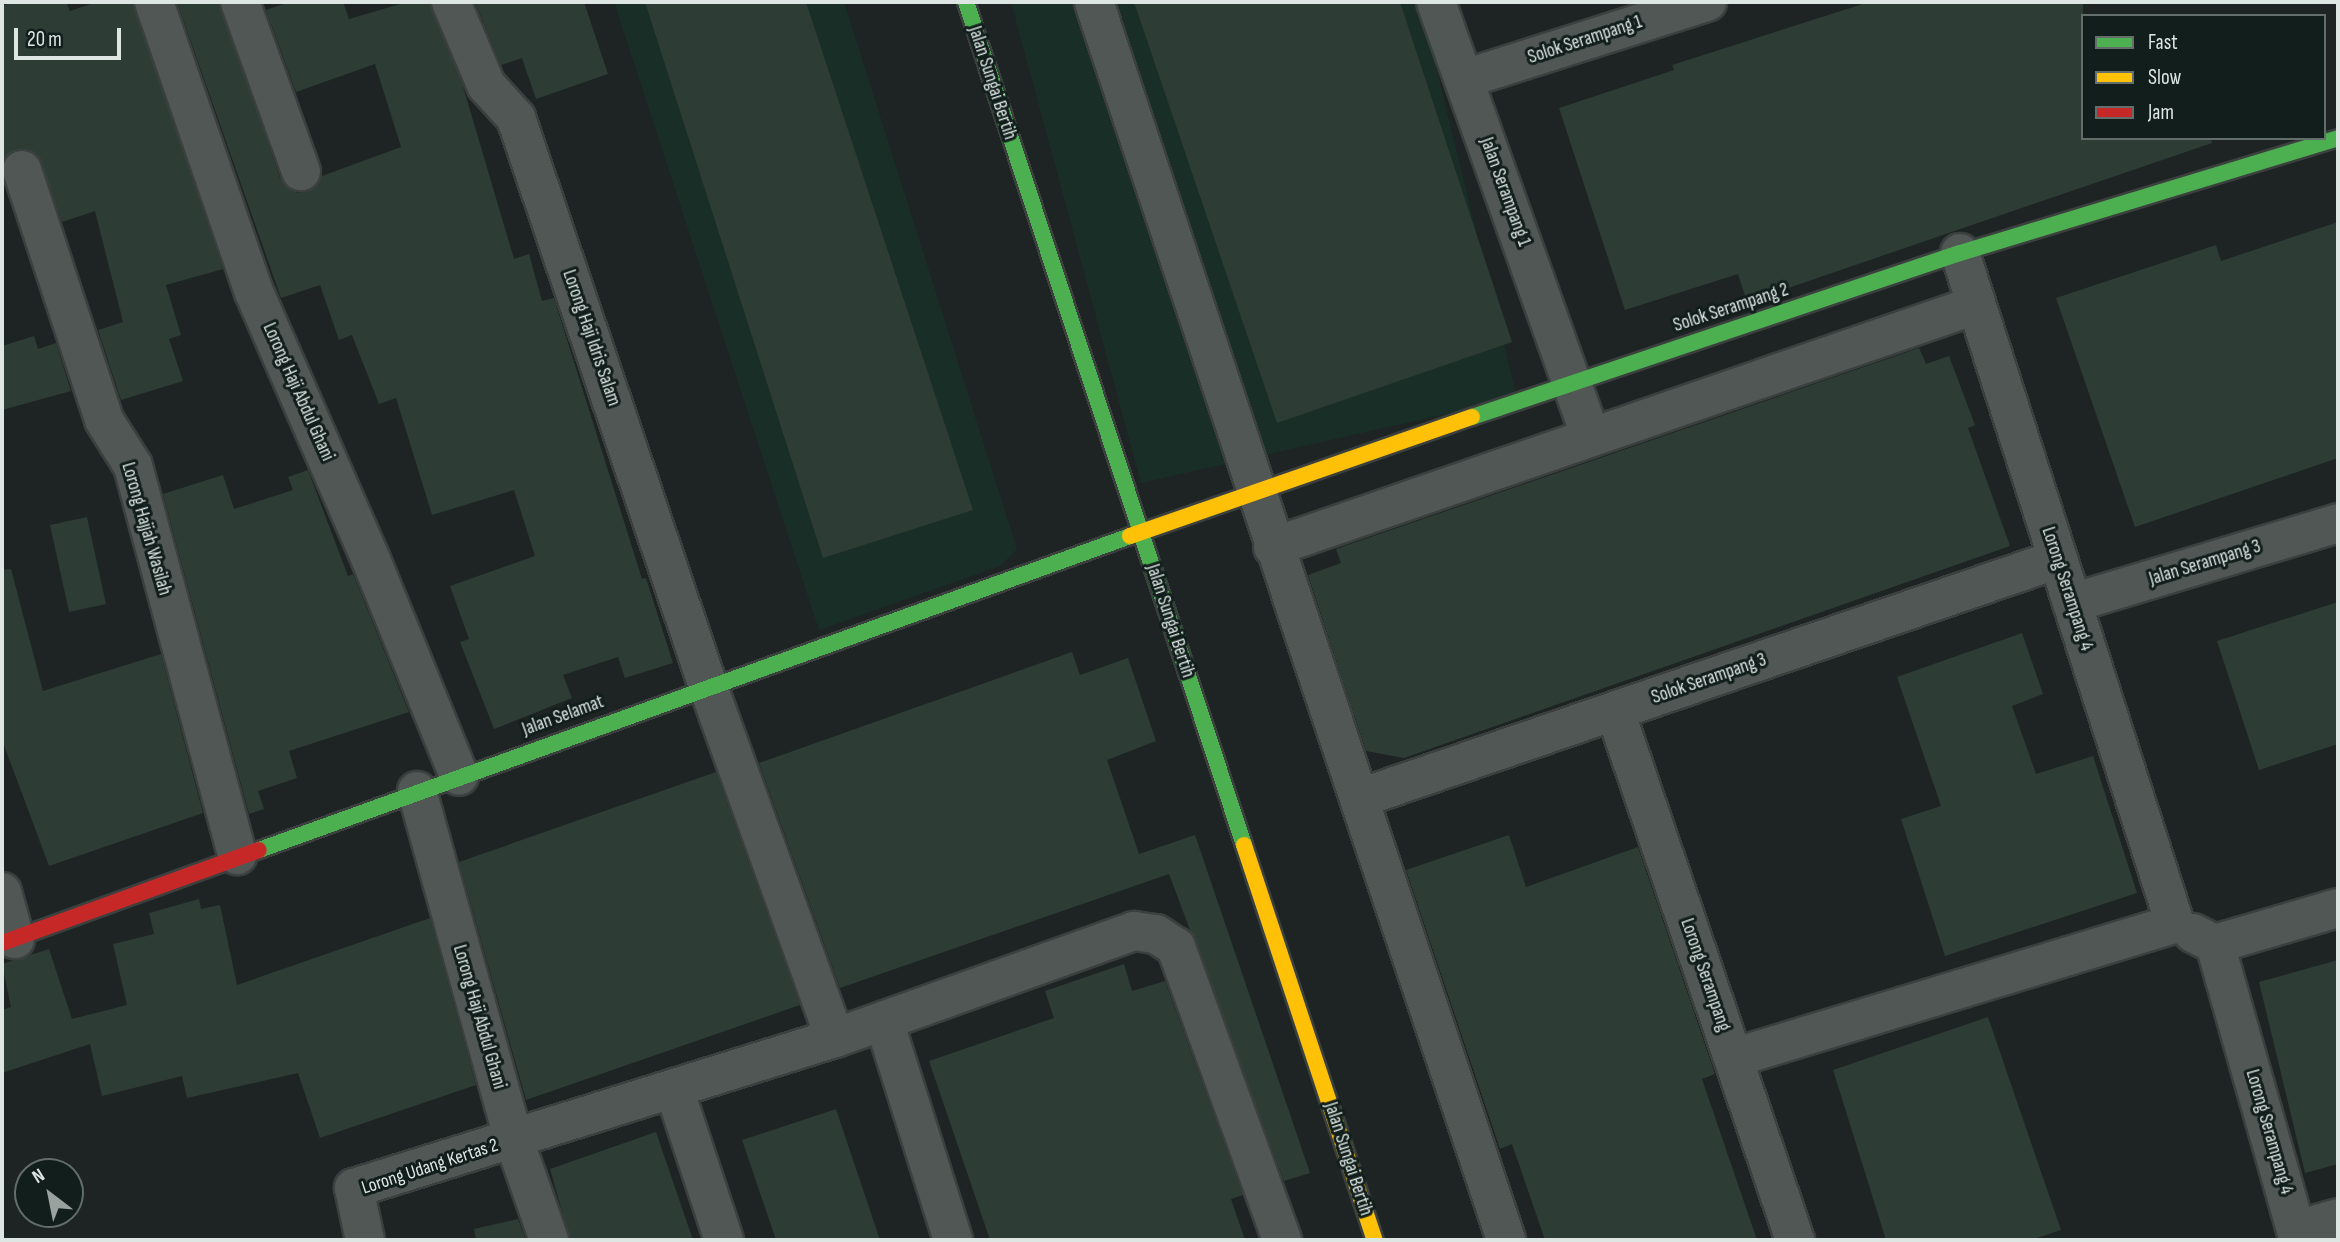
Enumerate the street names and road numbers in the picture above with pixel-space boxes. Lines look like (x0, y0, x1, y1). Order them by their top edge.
street label: Solok Serampang 1 (1525, 11, 1645, 69)
street label: Jalan Sungai Bertih (963, 23, 1021, 143)
street label: Jalan Serampang 1 (1475, 134, 1535, 250)
street label: Lorong Haji Idris Salam (557, 267, 625, 409)
street label: Solok Serampang 2 (1670, 279, 1792, 337)
street label: Lorong Haji Abdul Ghani (257, 319, 339, 465)
street label: Lorong Hajjah Wasilah (116, 460, 176, 598)
street label: Lorong Serampang 4 (2036, 524, 2098, 654)
street label: Jalan Serampang 3 (2146, 535, 2264, 591)
street label: Jalan Sungai Bertih (1141, 561, 1199, 681)
street label: Solok Serampang 3 (1649, 649, 1769, 709)
street label: Jalan Selamat (519, 691, 607, 741)
street label: Lorong Serampang (1675, 916, 1735, 1034)
street label: Lorong Haji Abdul Ghani (448, 942, 510, 1092)
street label: Lorong Serampang 4 (2240, 1067, 2298, 1197)
street label: Jalan Sungai Bertih (1319, 1099, 1377, 1219)
street label: Lorong Udang Kertas 2 (359, 1134, 501, 1200)

